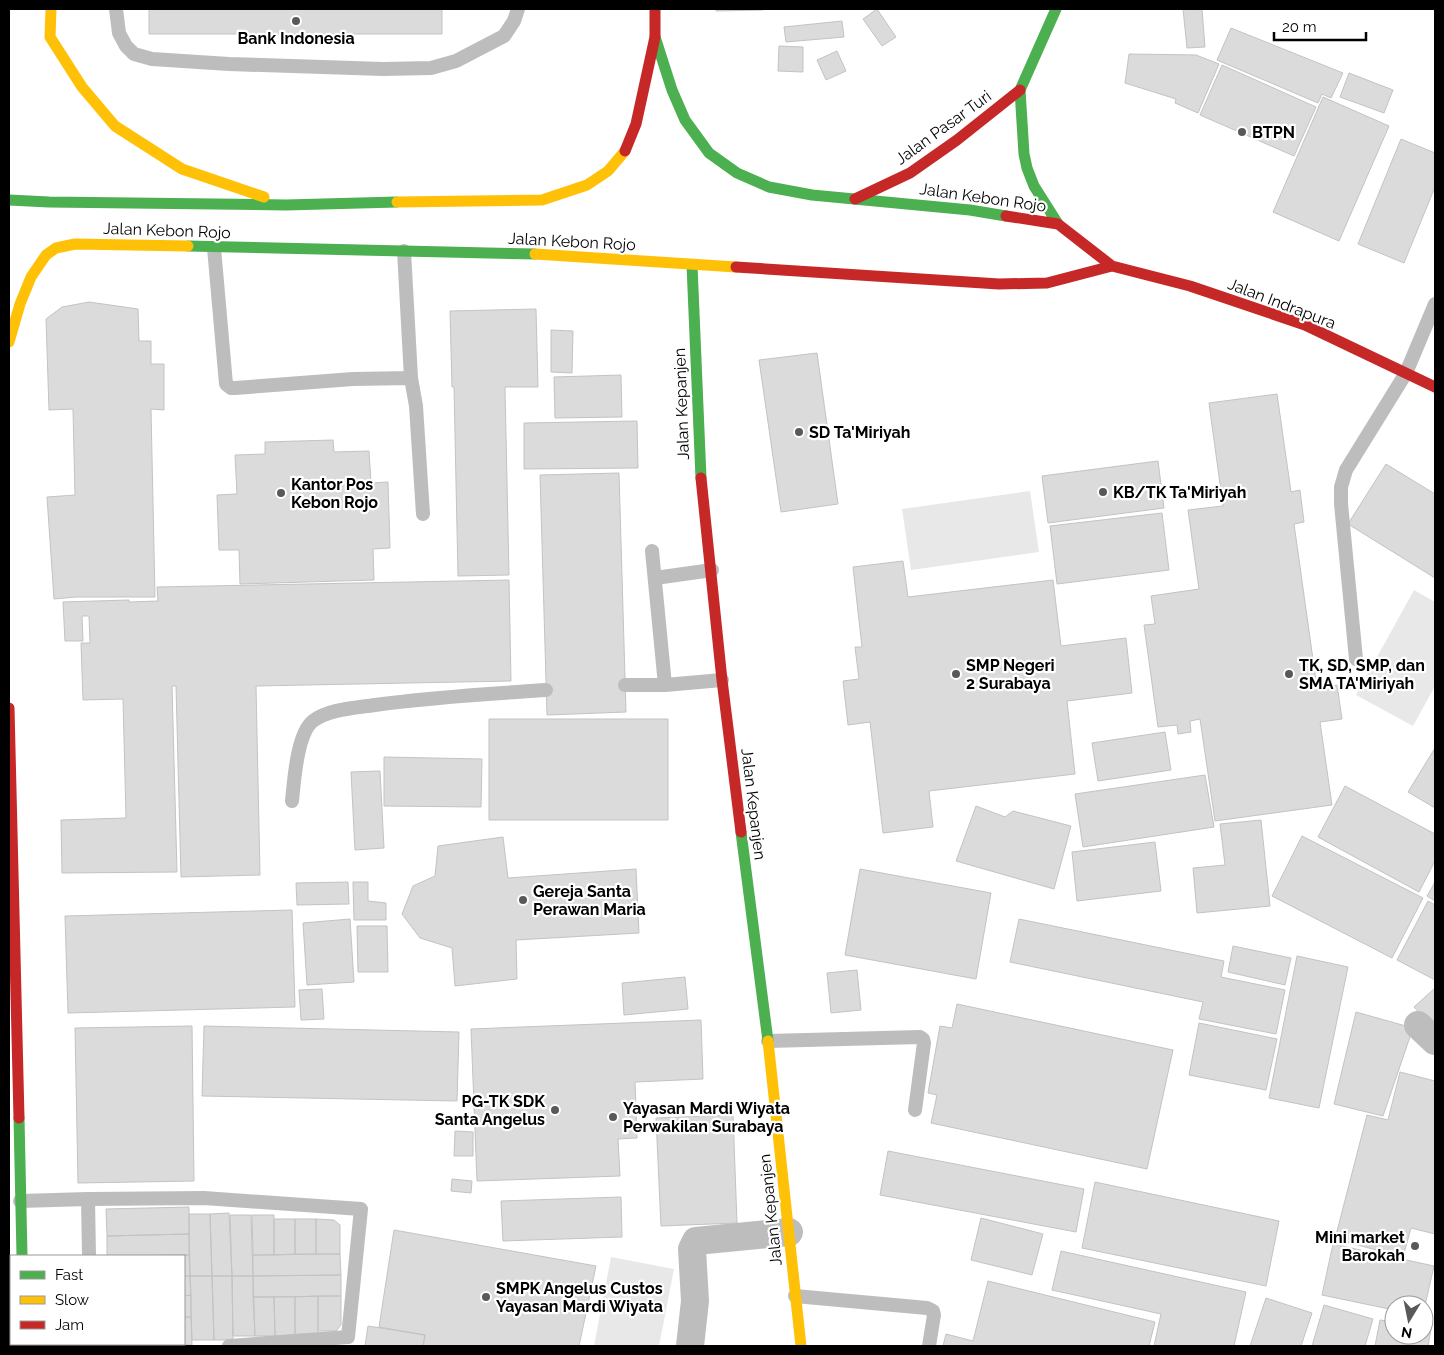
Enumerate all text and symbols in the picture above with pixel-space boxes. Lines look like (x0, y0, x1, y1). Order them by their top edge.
scale bar (1274, 10, 1366, 42)
marker: Bank Indonesia (290, 15, 302, 27)
text: 20 m (1282, 18, 1317, 36)
place label: Bank Indonesia (237, 29, 355, 48)
street label: Jalan Pasar Turi (892, 86, 995, 168)
place label: BTPN (1252, 123, 1295, 142)
marker: BTPN (1236, 126, 1248, 138)
street label: Jalan Kebon Rojo (918, 179, 1047, 216)
street label: Jalan Kebon Rojo (103, 219, 231, 242)
street label: Jalan Kebon Rojo (508, 229, 636, 254)
street label: Jalan Indrapura (1225, 274, 1338, 333)
street label: Jalan Kepanjen (670, 348, 693, 460)
place label: SD Ta'Miriyah (809, 423, 910, 442)
marker: SD Ta'Miriyah (793, 426, 805, 438)
place label: Kantor Pos Kebon Rojo (291, 475, 378, 512)
place label: KB/TK Ta'Miriyah (1113, 483, 1246, 502)
marker: KB/TK Ta'Miriyah (1097, 486, 1109, 498)
marker: Kantor Pos Kebon Rojo (275, 487, 287, 499)
place label: SMP Negeri 2 Surabaya (966, 656, 1055, 693)
place label: TK, SD, SMP, dan SMA TA'Miriyah (1299, 656, 1425, 693)
marker: SMP Negeri 2 Surabaya (950, 668, 962, 680)
marker: TK, SD, SMP, dan SMA TA'Miriyah (1283, 668, 1295, 680)
street label: Jalan Kepanjen (737, 747, 770, 861)
place label: Gereja Santa Perawan Maria (533, 882, 646, 919)
marker: Gereja Santa Perawan Maria (517, 894, 529, 906)
place label: PG-TK SDK Santa Angelus (435, 1092, 545, 1129)
place label: Yayasan Mardi Wiyata Perwakilan Surabaya (623, 1099, 790, 1136)
marker: PG-TK SDK Santa Angelus (549, 1104, 561, 1116)
marker: Yayasan Mardi Wiyata Perwakilan Surabaya (607, 1111, 619, 1123)
street label: Jalan Kepanjen (755, 1153, 786, 1267)
place label: Mini market Barokah (1315, 1228, 1405, 1265)
marker: Mini market Barokah (1409, 1240, 1421, 1252)
legend (10, 1255, 185, 1345)
text: Fast (55, 1266, 83, 1284)
place label: SMPK Angelus Custos Yayasan Mardi Wiyata (496, 1279, 663, 1316)
text: Slow (55, 1291, 89, 1309)
marker: SMPK Angelus Custos Yayasan Mardi Wiyata (480, 1291, 492, 1303)
north arrow (1384, 1295, 1434, 1345)
text: Jam (55, 1316, 84, 1334)
text: N (1400, 1324, 1413, 1342)

